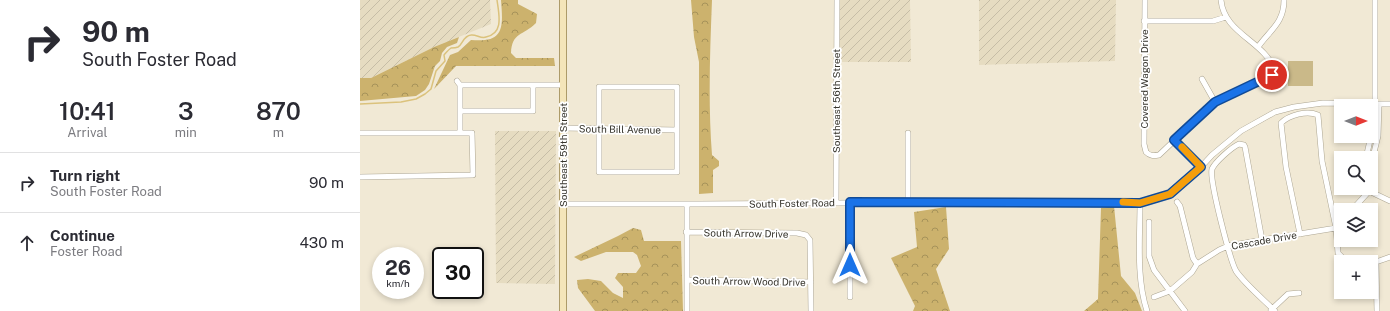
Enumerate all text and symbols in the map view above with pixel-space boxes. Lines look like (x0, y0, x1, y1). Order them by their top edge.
text: 90 m (82, 15, 150, 48)
icon: right (16, 16, 68, 68)
street label: Covered Wagon Drive (1138, 29, 1150, 129)
text: South Foster Road (82, 49, 237, 70)
street label: Southeast 56th Street (830, 49, 842, 153)
pin (1255, 58, 1289, 92)
icon: arrive (1261, 64, 1283, 86)
text: 10:41 (59, 97, 116, 125)
text: 3 (178, 97, 194, 125)
text: 870 (256, 97, 301, 125)
north arrow (1334, 99, 1378, 143)
map controls (1334, 99, 1378, 299)
street label: Southeast 59th Street (557, 103, 569, 207)
street label: South Bill Avenue (579, 122, 662, 136)
text: Arrival (67, 125, 107, 140)
text: min (175, 125, 197, 140)
text: m (273, 125, 284, 140)
button: search (1334, 151, 1378, 195)
text: Turn right (50, 167, 120, 184)
icon: right (16, 172, 38, 194)
text: 90 m (309, 174, 344, 191)
text: South Foster Road (50, 184, 162, 199)
street label: South Foster Road (749, 196, 835, 210)
button: layers (1334, 203, 1378, 247)
street label: South Arrow Drive (704, 226, 789, 240)
text: Continue (50, 227, 115, 244)
street label: Cascade Drive (1230, 228, 1298, 252)
icon: ahead (16, 232, 38, 254)
text: 430 m (299, 234, 344, 251)
text: Foster Road (50, 244, 123, 259)
position arrow (829, 244, 871, 286)
speed limit sign: 30 (432, 247, 484, 299)
button: + (1334, 255, 1378, 299)
text: 26 (385, 256, 411, 280)
street label: South Arrow Wood Drive (692, 274, 806, 288)
text: km/h (386, 277, 410, 289)

